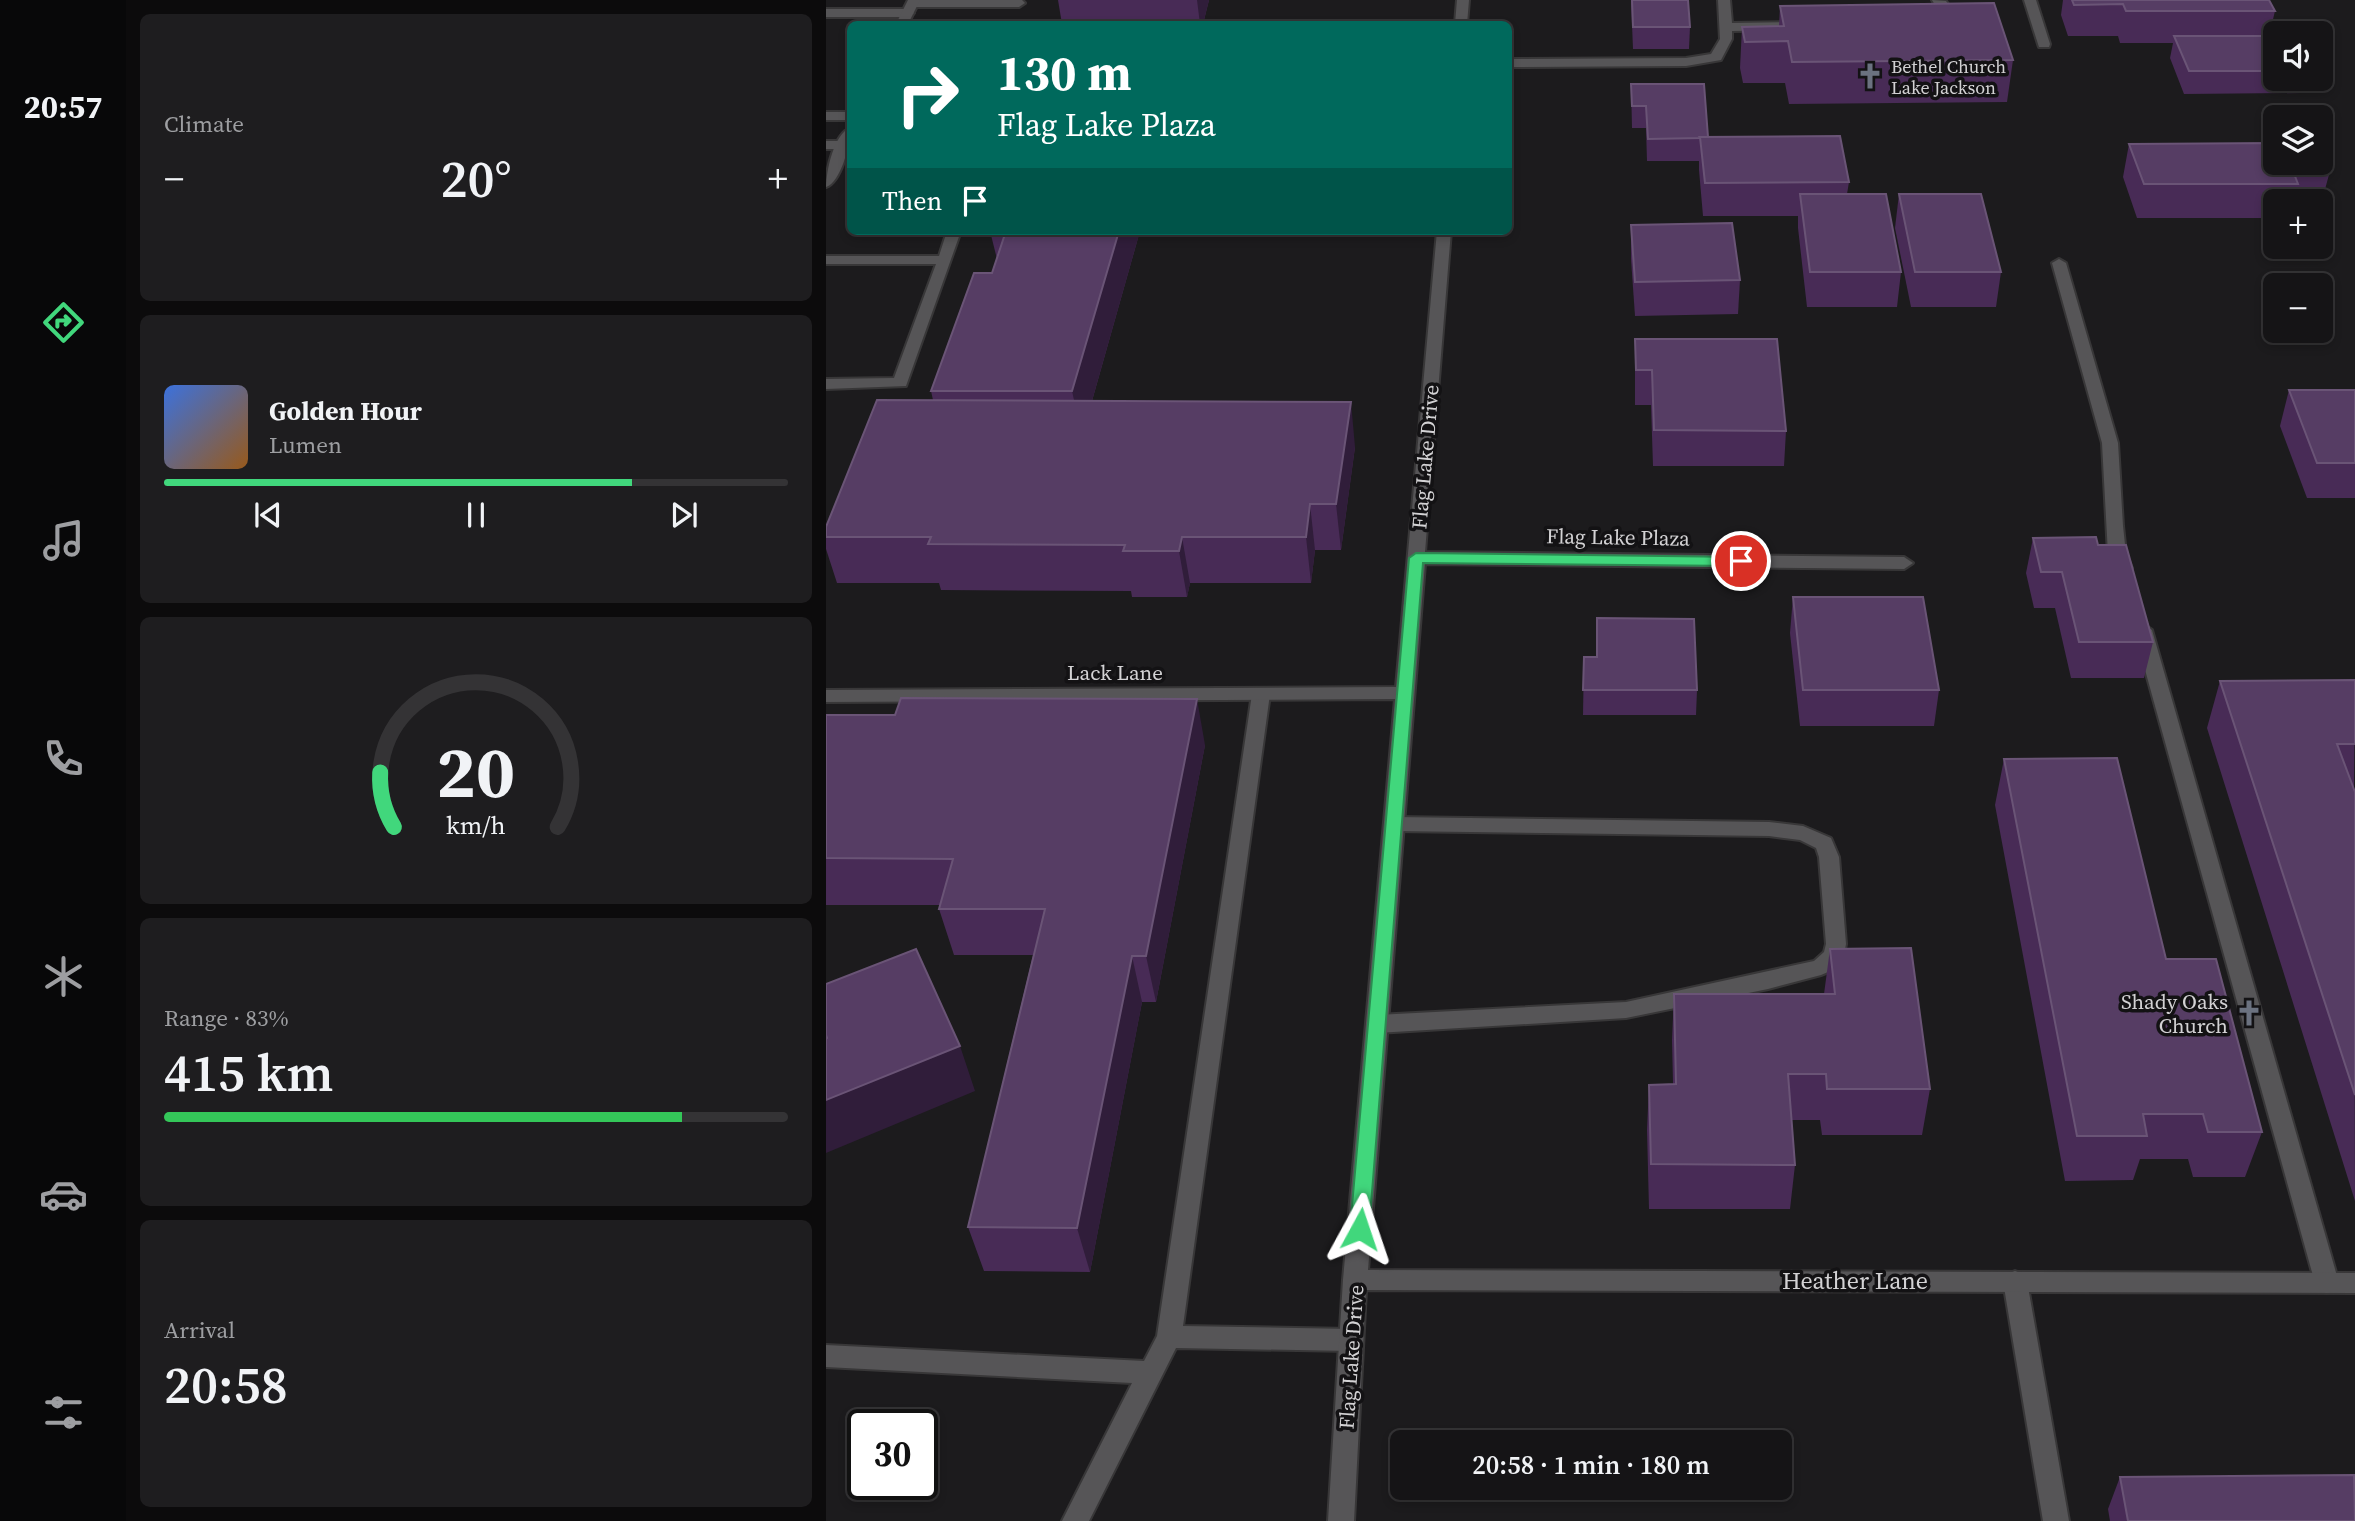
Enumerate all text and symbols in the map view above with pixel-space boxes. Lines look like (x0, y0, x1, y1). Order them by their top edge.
map controls (2263, 21, 2333, 343)
button: sound (2263, 21, 2333, 91)
text: 130 m (997, 39, 1132, 106)
icon: right (882, 49, 973, 140)
place label: Bethel Church Lake Jackson (1891, 54, 2006, 100)
church icon: Bethel Church Lake Jackson (1855, 61, 1885, 91)
text: 20:57 (24, 85, 102, 129)
text: Flag Lake Plaza (997, 103, 1216, 147)
button: layers (2263, 105, 2333, 175)
text: Climate (164, 108, 244, 140)
text: 20° (440, 143, 512, 214)
text: − (164, 153, 184, 205)
text: + (768, 153, 788, 205)
icon: arrive (956, 182, 994, 220)
text: Then (882, 183, 942, 219)
button: + (2263, 189, 2333, 259)
button: − (2263, 273, 2333, 343)
icon: directions (39, 298, 88, 347)
street label: Flag Lake Drive (1404, 384, 1446, 530)
text: Golden Hour (269, 393, 422, 429)
text: Lumen (269, 429, 342, 461)
icon: previous (249, 496, 287, 534)
icon: pause (457, 496, 495, 534)
icon: next (665, 496, 703, 534)
icon: music (39, 516, 88, 565)
street label: Flag Lake Plaza (1546, 521, 1690, 553)
pin (1711, 531, 1771, 591)
icon: arrive (1722, 542, 1760, 580)
street label: Lack Lane (1067, 658, 1163, 687)
text: 20 (437, 722, 515, 821)
icon: phone (39, 734, 88, 783)
text: km/h (446, 807, 506, 841)
icon: climate (39, 952, 88, 1001)
place label: Shady Oaks Church (2121, 987, 2228, 1040)
church icon: Shady Oaks Church (2234, 998, 2264, 1028)
text: Range · 83% (164, 1002, 289, 1034)
text: 415 km (164, 1037, 333, 1108)
icon: car (39, 1170, 88, 1219)
position arrow (1323, 1192, 1397, 1266)
street label: Heather Lane (1782, 1264, 1928, 1297)
street label: Flag Lake Drive (1331, 1284, 1371, 1430)
text: Arrival (164, 1314, 235, 1346)
text: 20:58 (164, 1349, 288, 1420)
icon: filters (39, 1388, 88, 1437)
speed limit sign: 30 (847, 1409, 938, 1500)
text: 20:58 · 1 min · 180 m (1472, 1447, 1710, 1483)

